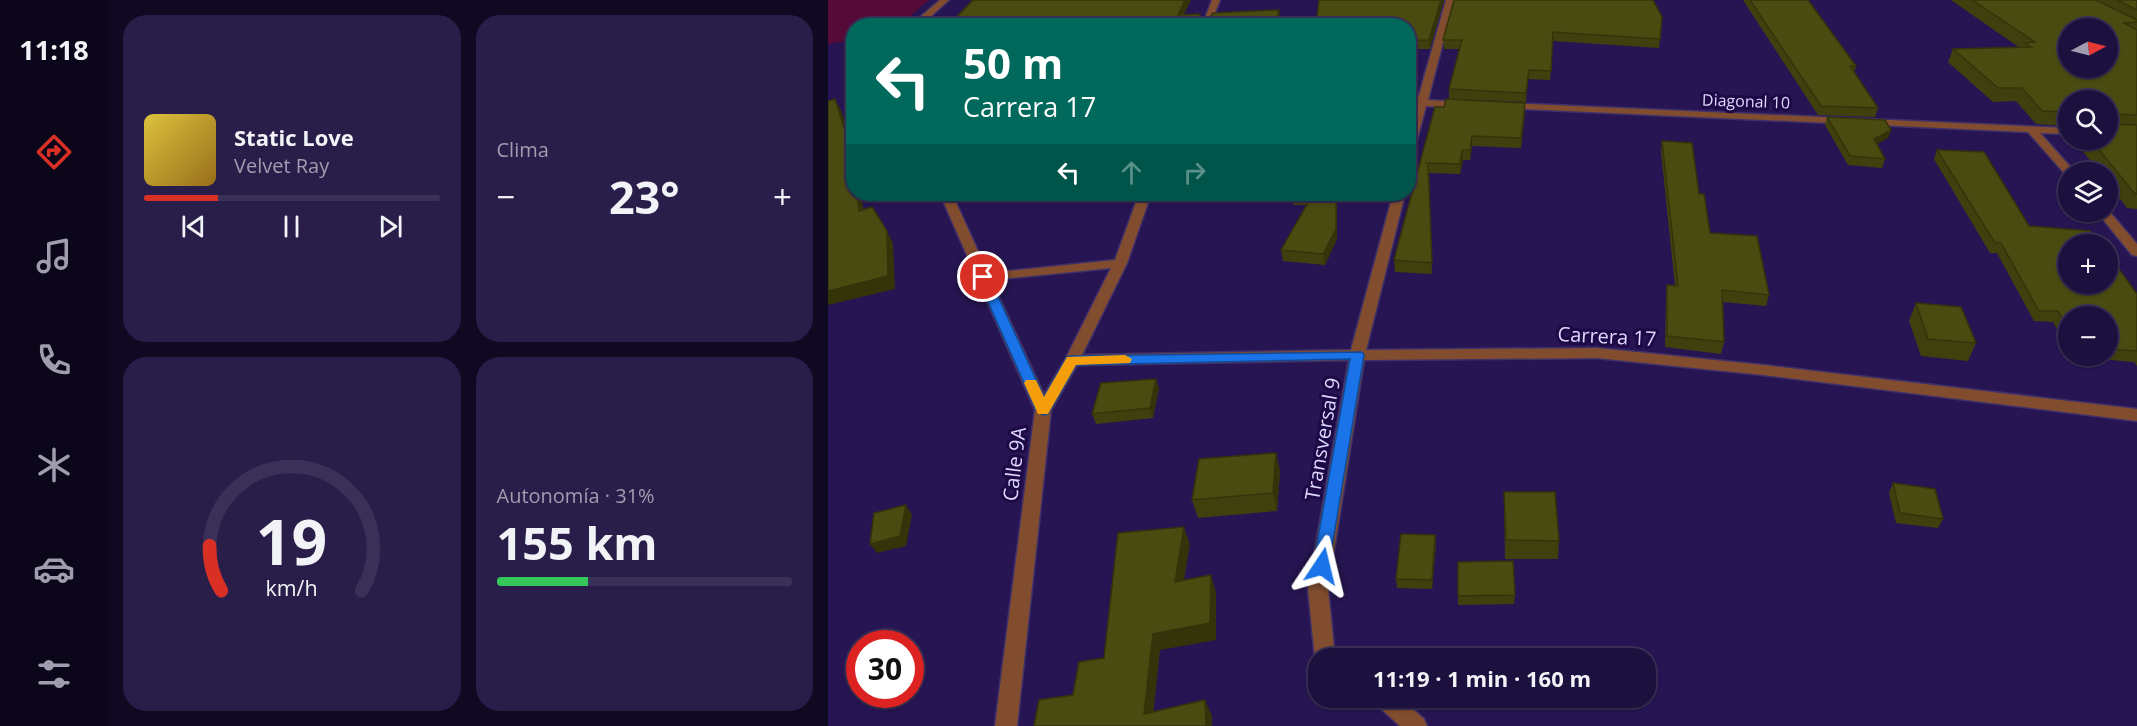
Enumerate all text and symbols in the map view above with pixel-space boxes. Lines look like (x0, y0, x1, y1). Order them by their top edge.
north arrow (2058, 18, 2118, 78)
map controls (2058, 18, 2118, 366)
text: 11:18 (19, 31, 89, 68)
text: 50 m (963, 34, 1063, 91)
icon: left (864, 42, 942, 120)
text: Carrera 17 (963, 88, 1096, 125)
street label: Diagonal 10 (1702, 88, 1790, 114)
button: search (2058, 90, 2118, 150)
text: Static Love (234, 122, 354, 152)
icon: directions (33, 131, 75, 173)
text: Clima (497, 136, 549, 163)
text: Velvet Ray (234, 152, 329, 179)
icon: left (1052, 156, 1085, 189)
icon: ahead (1115, 156, 1148, 189)
icon: right (1178, 156, 1211, 189)
button: layers (2058, 162, 2118, 222)
text: 23° (609, 166, 680, 227)
text: − (497, 174, 515, 219)
text: + (773, 174, 792, 219)
icon: previous (177, 210, 210, 243)
icon: pause (275, 210, 308, 243)
icon: next (374, 210, 407, 243)
button: + (2058, 234, 2118, 294)
icon: music (33, 235, 75, 277)
pin (957, 251, 1008, 302)
icon: arrive (966, 260, 999, 293)
button: − (2058, 306, 2118, 366)
street label: Carrera 17 (1557, 320, 1657, 352)
icon: phone (33, 339, 75, 381)
street label: Transversal 9 (1298, 376, 1346, 502)
street label: Calle 9A (996, 425, 1032, 503)
icon: climate (33, 444, 75, 486)
text: Autonomía · 31% (497, 482, 655, 509)
text: 19 (256, 498, 327, 583)
text: 155 km (497, 512, 657, 573)
position arrow (1290, 534, 1354, 598)
icon: car (33, 548, 75, 590)
text: km/h (266, 573, 318, 602)
speed limit sign: 30 (846, 630, 924, 708)
icon: filters (33, 653, 75, 695)
text: 11:19 · 1 min · 160 m (1373, 663, 1591, 693)

